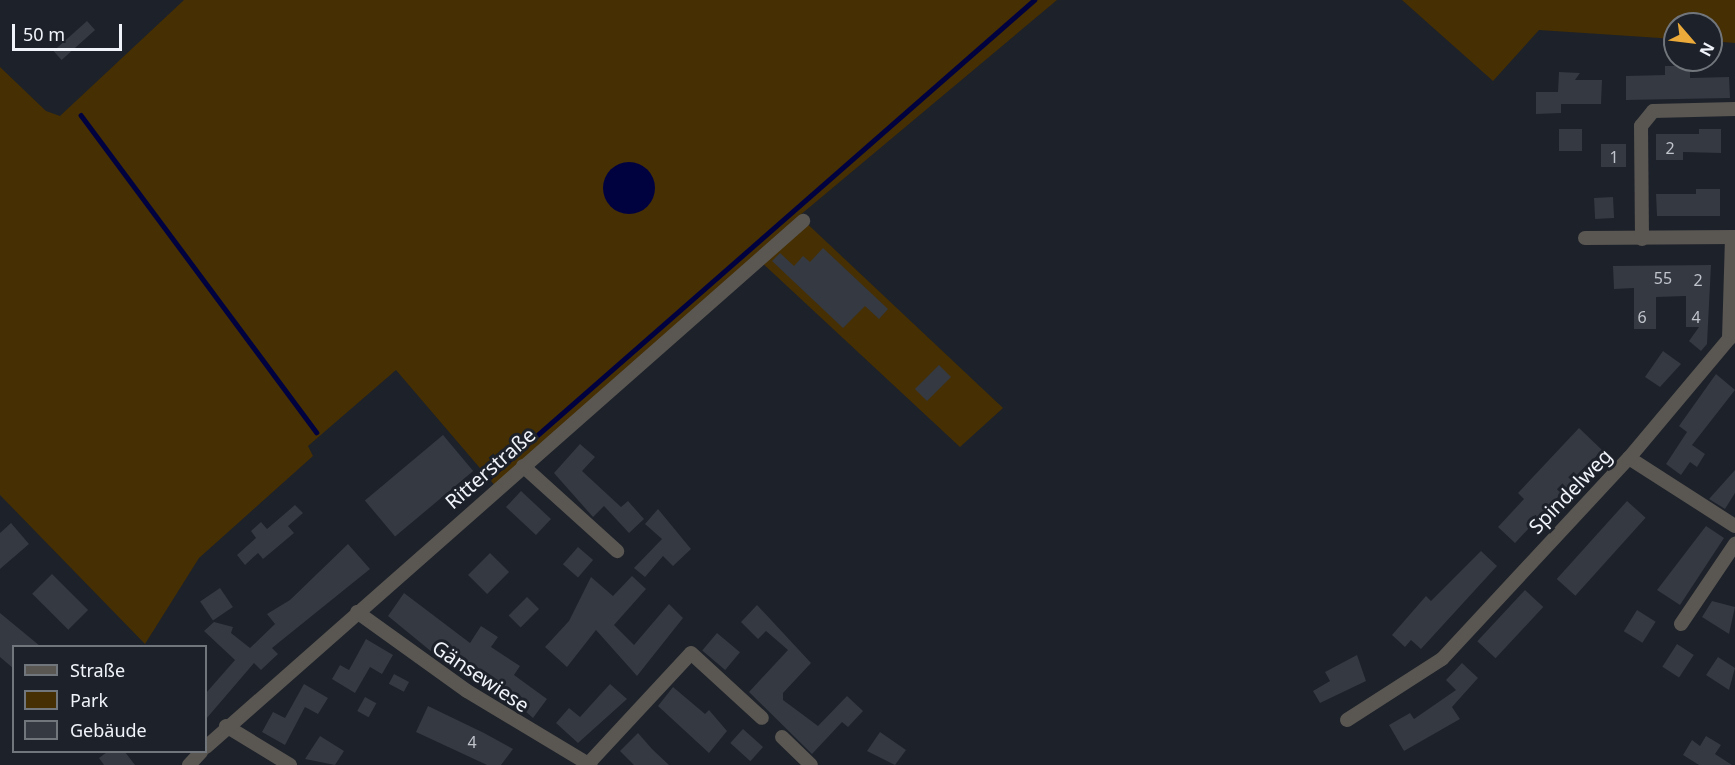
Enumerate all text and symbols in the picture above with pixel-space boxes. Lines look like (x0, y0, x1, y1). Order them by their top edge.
scale bar (15, 12, 124, 50)
north arrow (1663, 12, 1723, 72)
text: 50 m (23, 22, 65, 46)
text: N (1694, 39, 1720, 60)
house number: 2 (1665, 138, 1675, 158)
house number: 1 (1609, 147, 1619, 167)
house number: 55 (1654, 268, 1672, 288)
house number: 2 (1693, 270, 1703, 290)
house number: 6 (1637, 307, 1647, 327)
house number: 4 (1691, 307, 1701, 327)
street label: Ritterstraße (440, 422, 540, 514)
street label: Spindelweg (1524, 444, 1616, 538)
street label: Gänsewiese (428, 635, 534, 717)
legend (12, 645, 207, 753)
text: Straße (70, 658, 125, 682)
text: Park (70, 688, 108, 712)
text: Gebäude (70, 718, 147, 742)
house number: 4 (467, 732, 477, 752)

